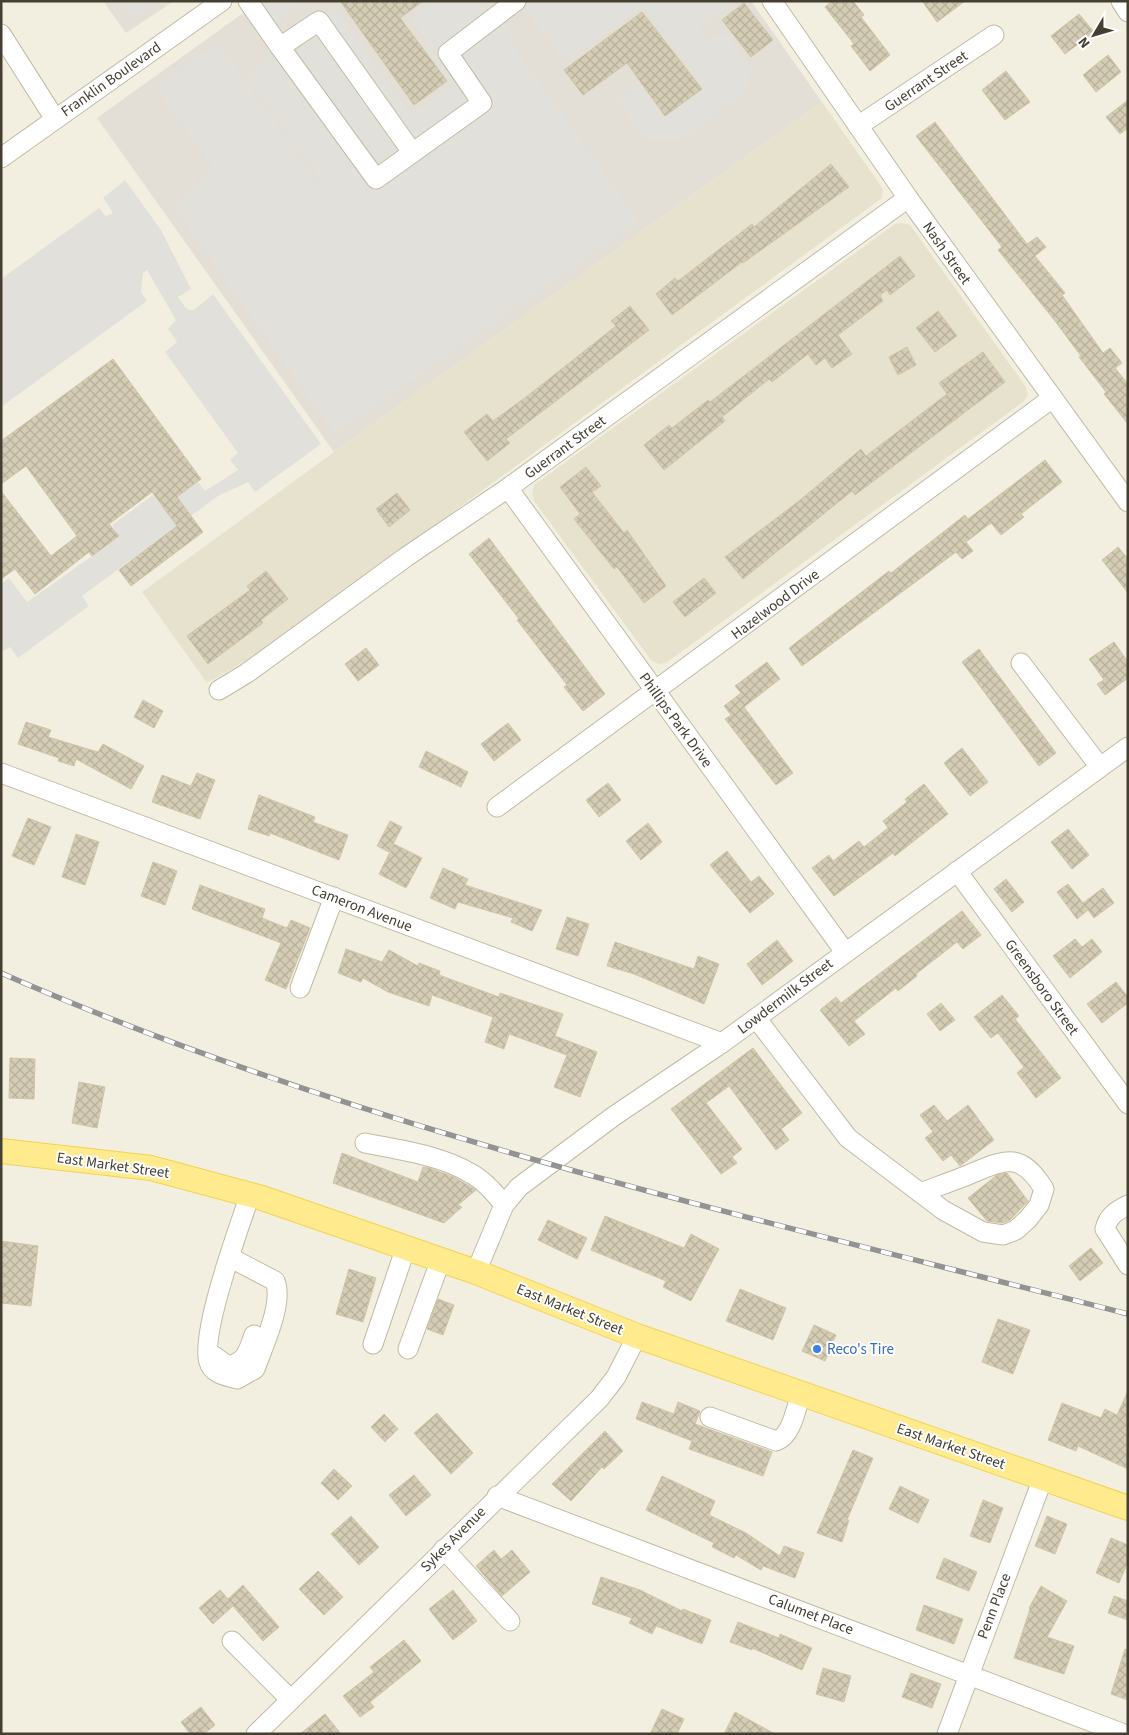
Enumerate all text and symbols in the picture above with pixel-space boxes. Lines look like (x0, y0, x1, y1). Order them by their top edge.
north arrow (1069, 10, 1119, 60)
text: N (1074, 33, 1095, 52)
street label: Franklin Boulevard (57, 37, 166, 122)
street label: Guerrant Street (880, 46, 972, 117)
street label: Nash Street (917, 218, 976, 289)
street label: Guerrant Street (520, 411, 610, 484)
street label: Hazelwood Drive (727, 564, 824, 645)
street label: Phillips Park Drive (634, 668, 717, 772)
street label: Cameron Avenue (308, 880, 415, 937)
street label: Greensboro Street (1000, 935, 1084, 1040)
street label: Lowdermilk Street (733, 953, 837, 1039)
street label: East Market Street (55, 1147, 170, 1184)
street label: East Market Street (513, 1279, 626, 1340)
place label: Reco's Tire (827, 1339, 894, 1360)
marker: Reco's Tire (811, 1343, 823, 1355)
street label: East Market Street (894, 1418, 1008, 1475)
street label: Sykes Avenue (416, 1502, 491, 1577)
street label: Penn Place (972, 1570, 1017, 1642)
street label: Calumet Place (765, 1589, 856, 1640)

